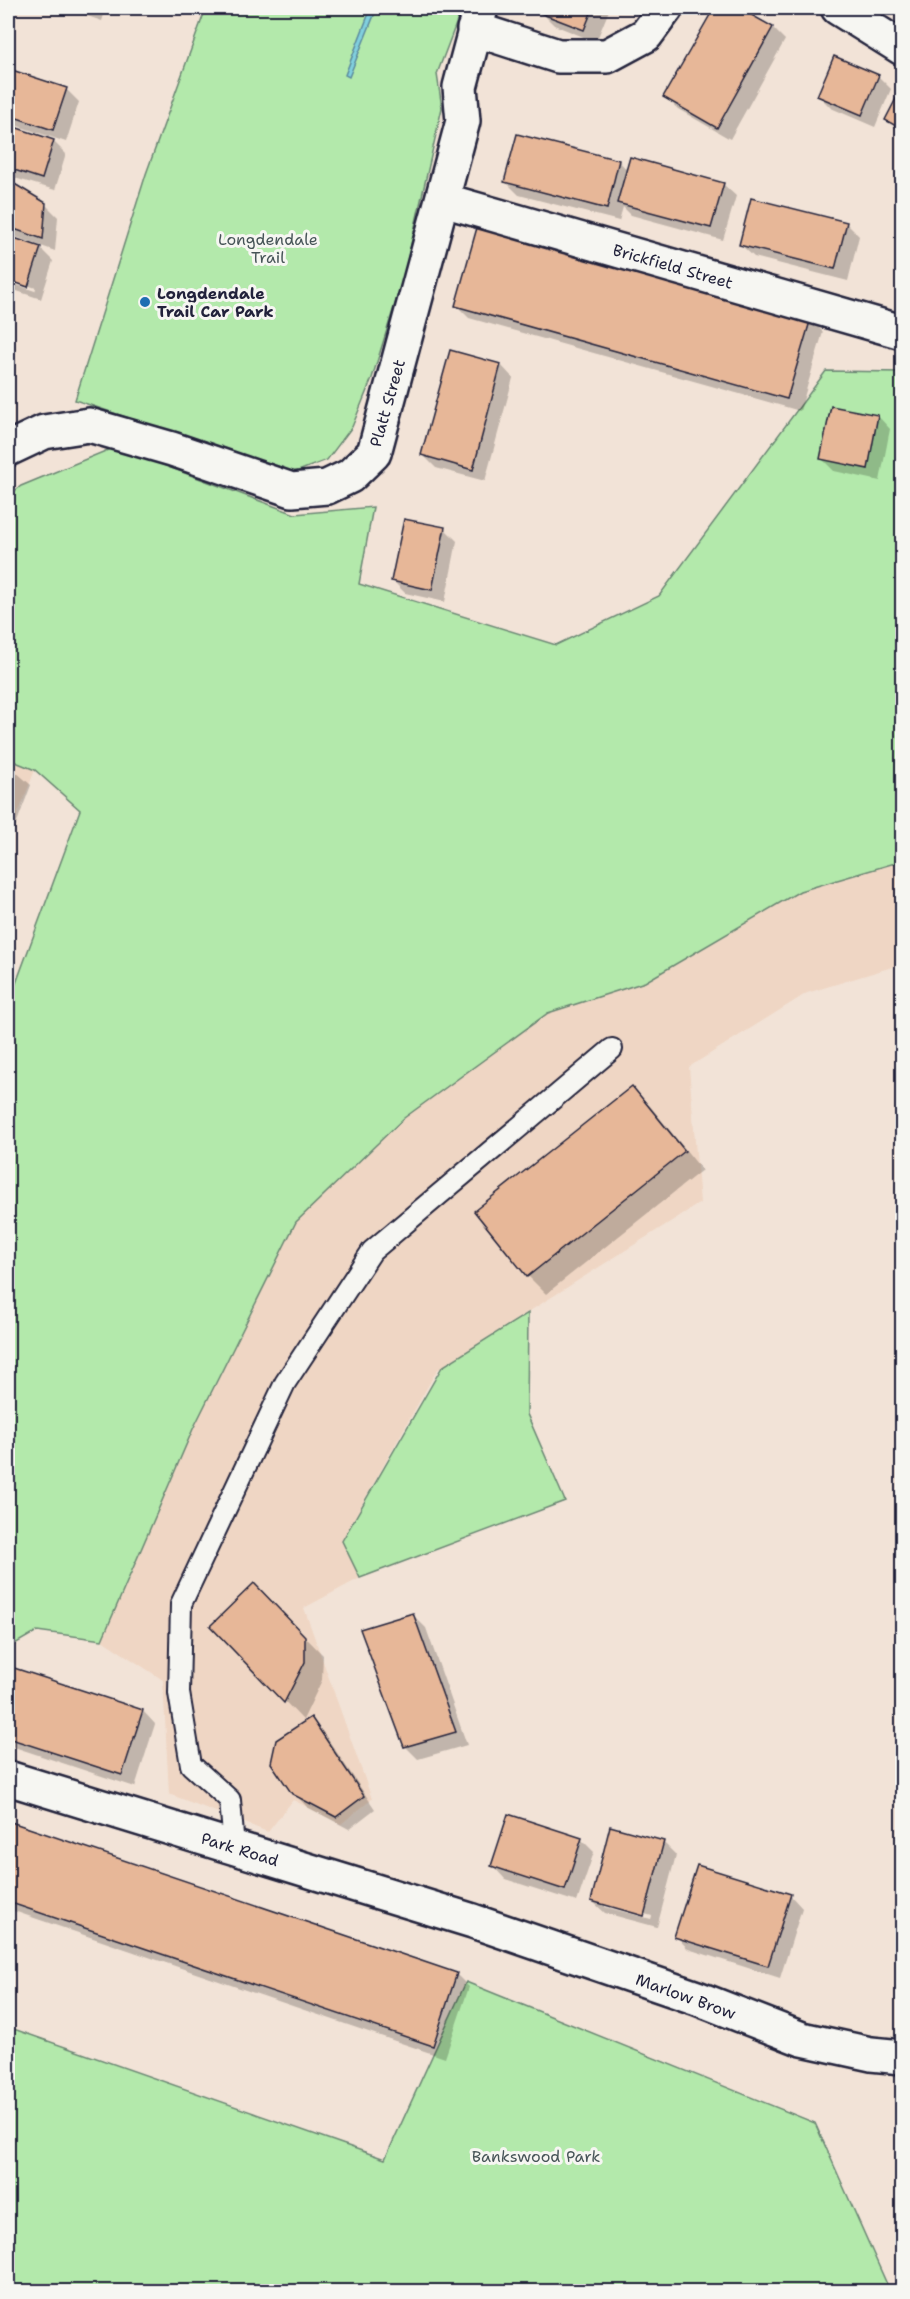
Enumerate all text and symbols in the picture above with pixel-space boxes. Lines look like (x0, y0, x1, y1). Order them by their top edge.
park label: Longdendale Trail (218, 229, 318, 268)
street label: Brickfield Street (610, 239, 735, 294)
place label: Longdendale Trail Car Park (157, 283, 274, 322)
marker: Longdendale Trail Car Park (138, 295, 152, 309)
street label: Platt Street (365, 357, 410, 449)
street label: Park Road (199, 1828, 281, 1871)
street label: Marlow Brow (633, 1969, 739, 2024)
park label: Bankswood Park (472, 2146, 600, 2167)

